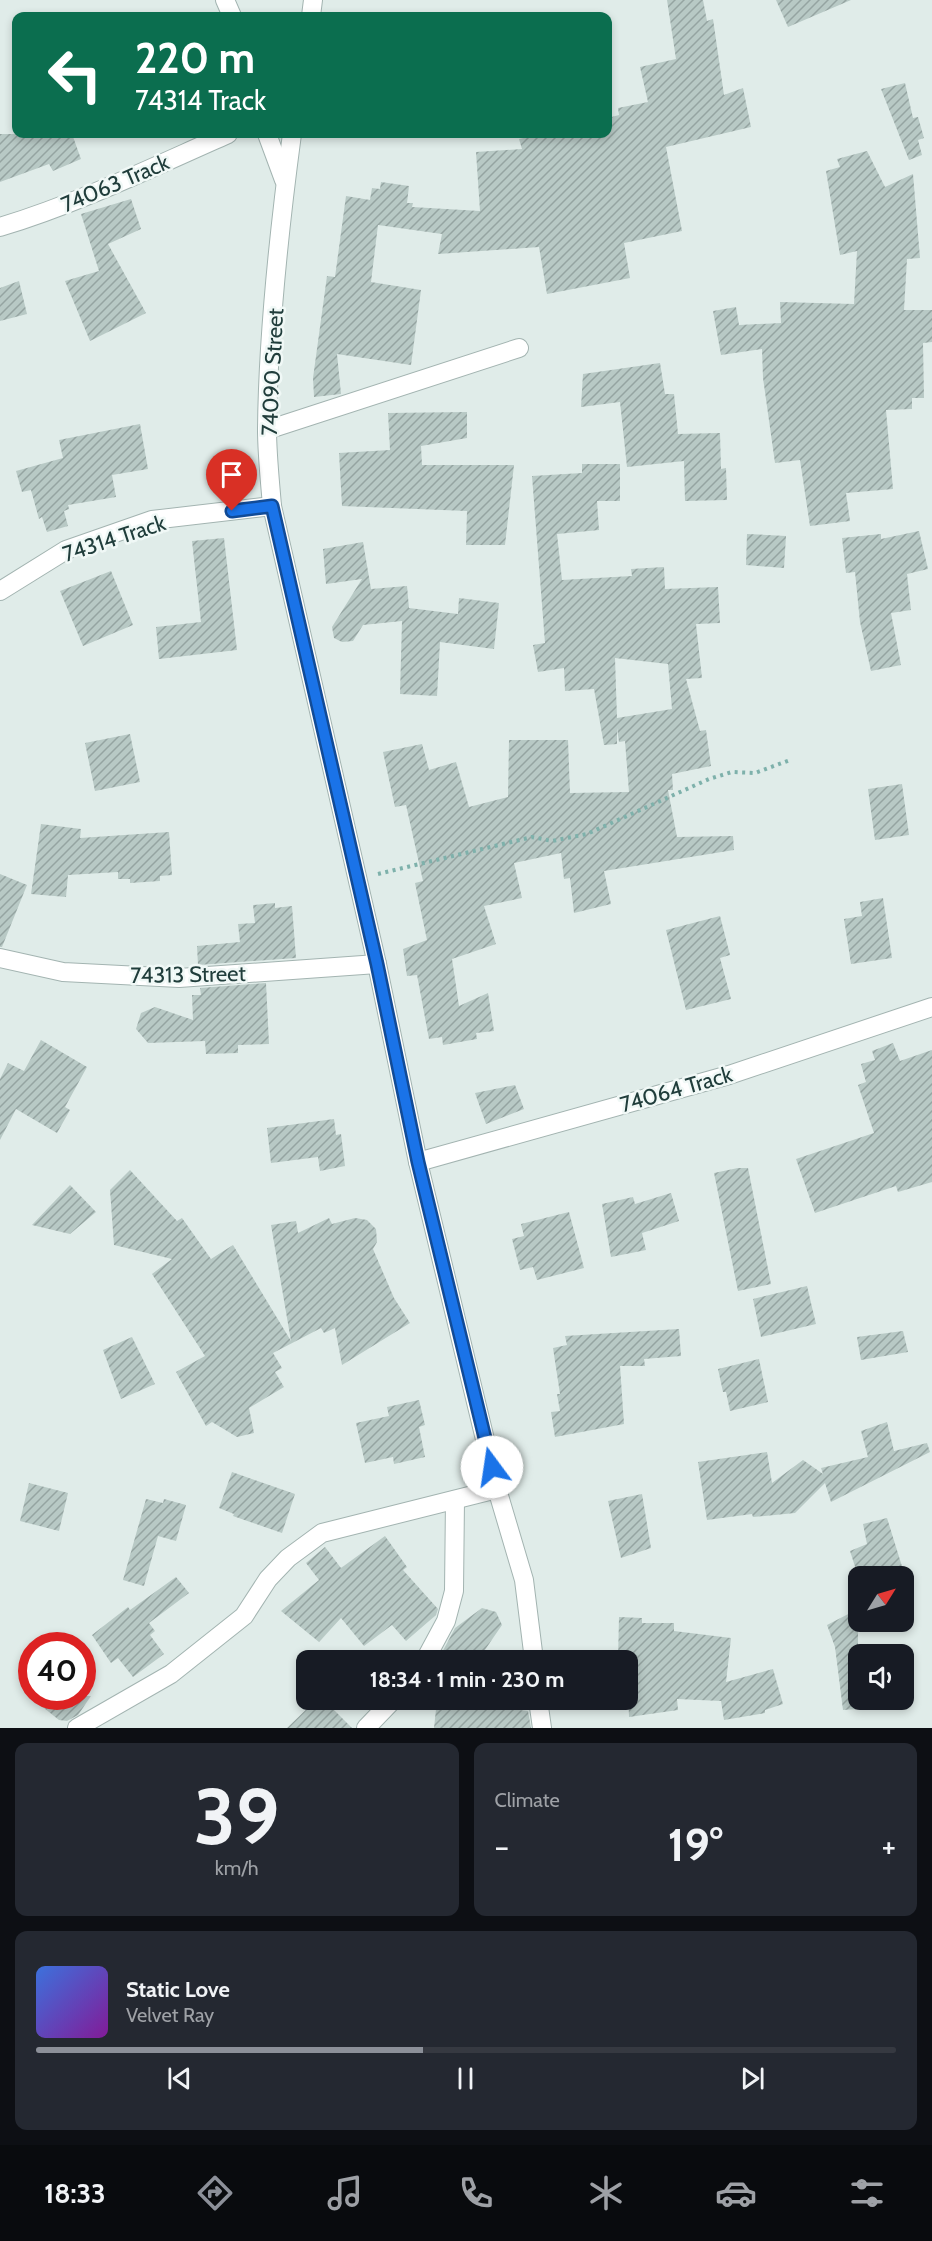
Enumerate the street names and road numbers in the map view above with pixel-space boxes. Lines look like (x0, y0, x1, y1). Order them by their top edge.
street label: 74063 Track (57, 149, 173, 218)
street label: 74090 Street (256, 307, 289, 437)
street label: 74314 Track (59, 509, 169, 568)
street label: 74313 Street (130, 960, 247, 989)
street label: 74064 Track (617, 1061, 736, 1118)

